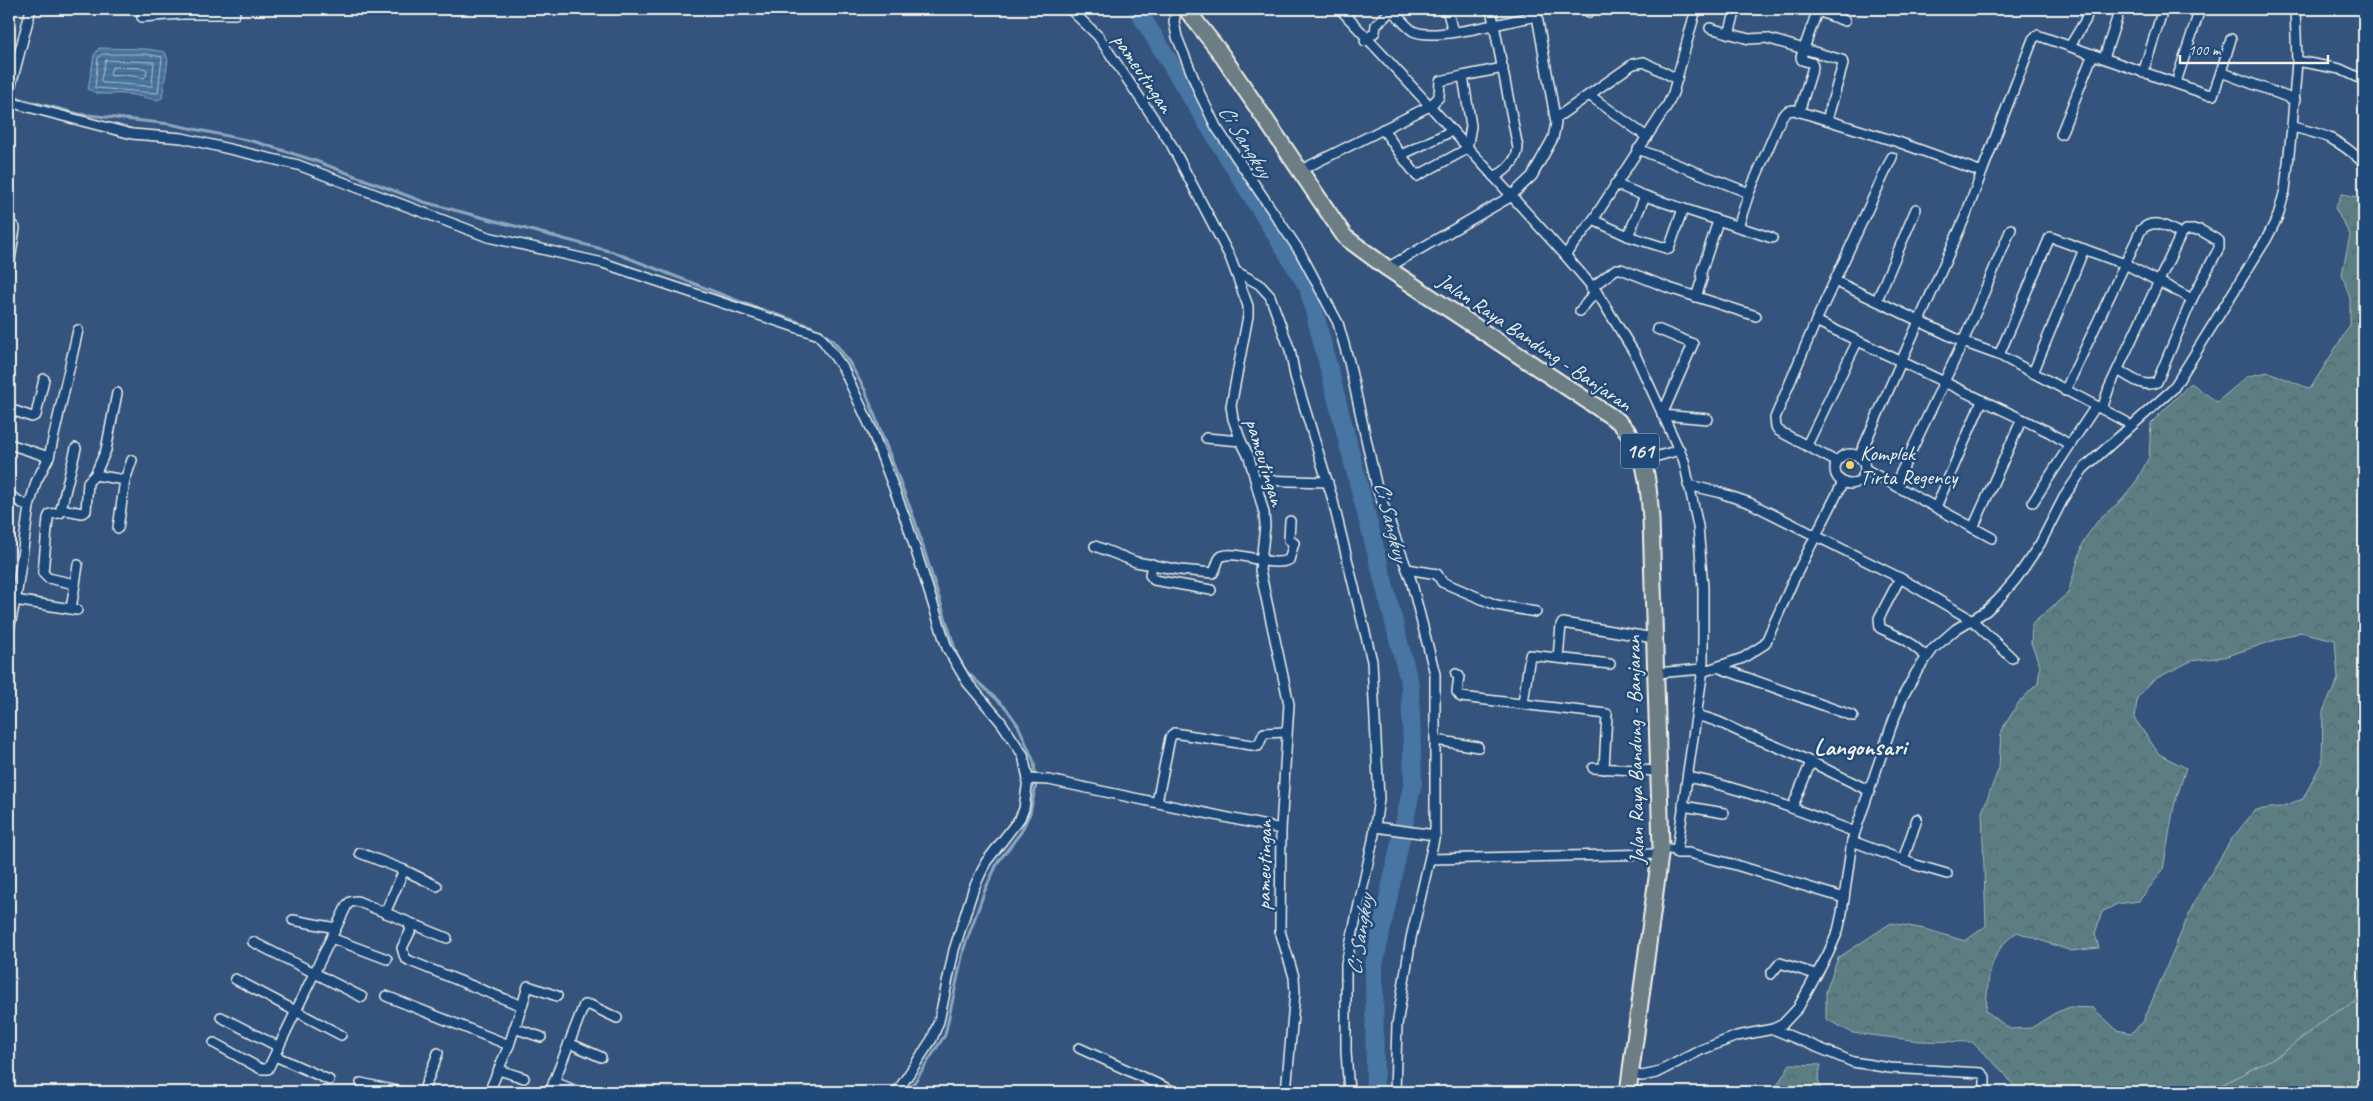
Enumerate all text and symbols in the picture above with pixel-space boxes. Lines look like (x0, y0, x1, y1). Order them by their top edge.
street label: pameutingan (1107, 28, 1180, 119)
scale bar (2180, 32, 2328, 64)
text: 100 m (2188, 41, 2222, 60)
water label: Ci Sangkuy (1212, 99, 1280, 186)
street label: Jalan Raya Bandung - Banjaran (1432, 267, 1638, 417)
street label: pameutingan (1239, 415, 1291, 510)
road number: 161 (1621, 434, 1659, 468)
place label: Komplek Tirta Regency (1860, 440, 1959, 490)
marker: Komplek Tirta Regency (1844, 459, 1856, 471)
water label: Ci Sangkuy (1368, 478, 1415, 567)
street label: Jalan Raya Bandung - Banjaran (1620, 635, 1650, 866)
district label: Langonsari (1814, 732, 1909, 762)
street label: pameutingan (1250, 818, 1278, 910)
water label: Ci Sangkuy (1340, 889, 1381, 977)

